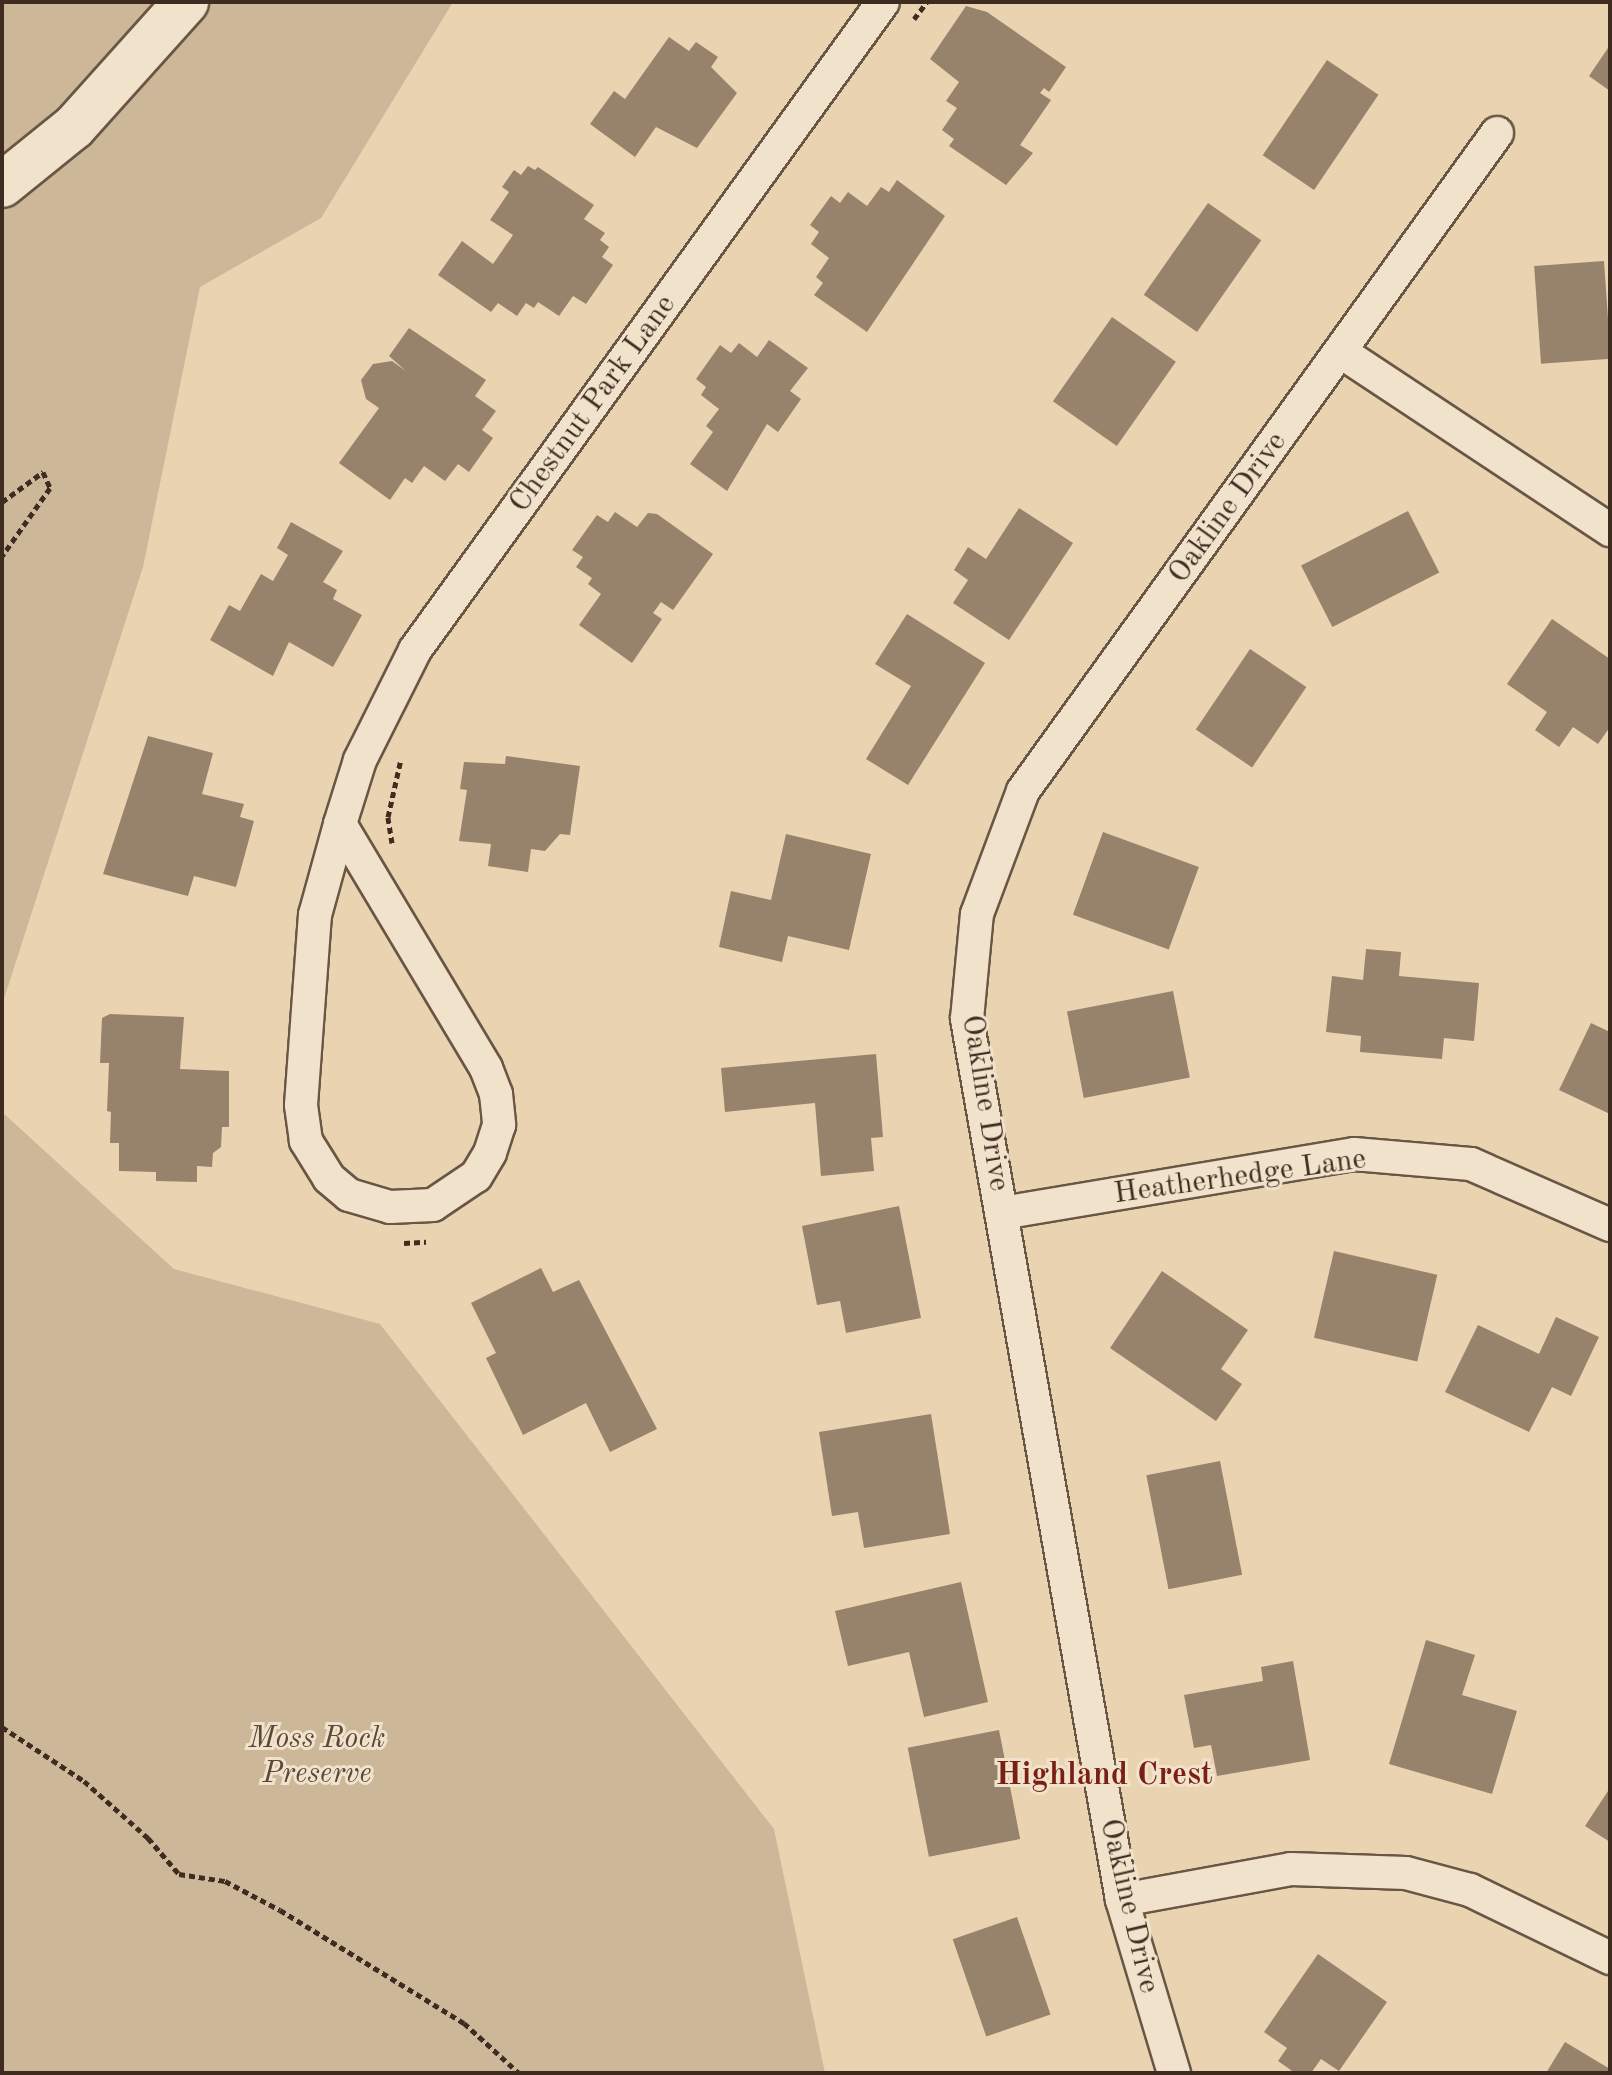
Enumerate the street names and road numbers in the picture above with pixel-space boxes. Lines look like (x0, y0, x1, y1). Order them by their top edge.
street label: Chestnut Park Lane (502, 288, 684, 520)
street label: Oakline Drive (1161, 425, 1295, 591)
street label: Oakline Drive (953, 1012, 1017, 1194)
street label: Heatherhedge Lane (1112, 1141, 1368, 1213)
street label: Oakline Drive (1091, 1815, 1167, 1997)

